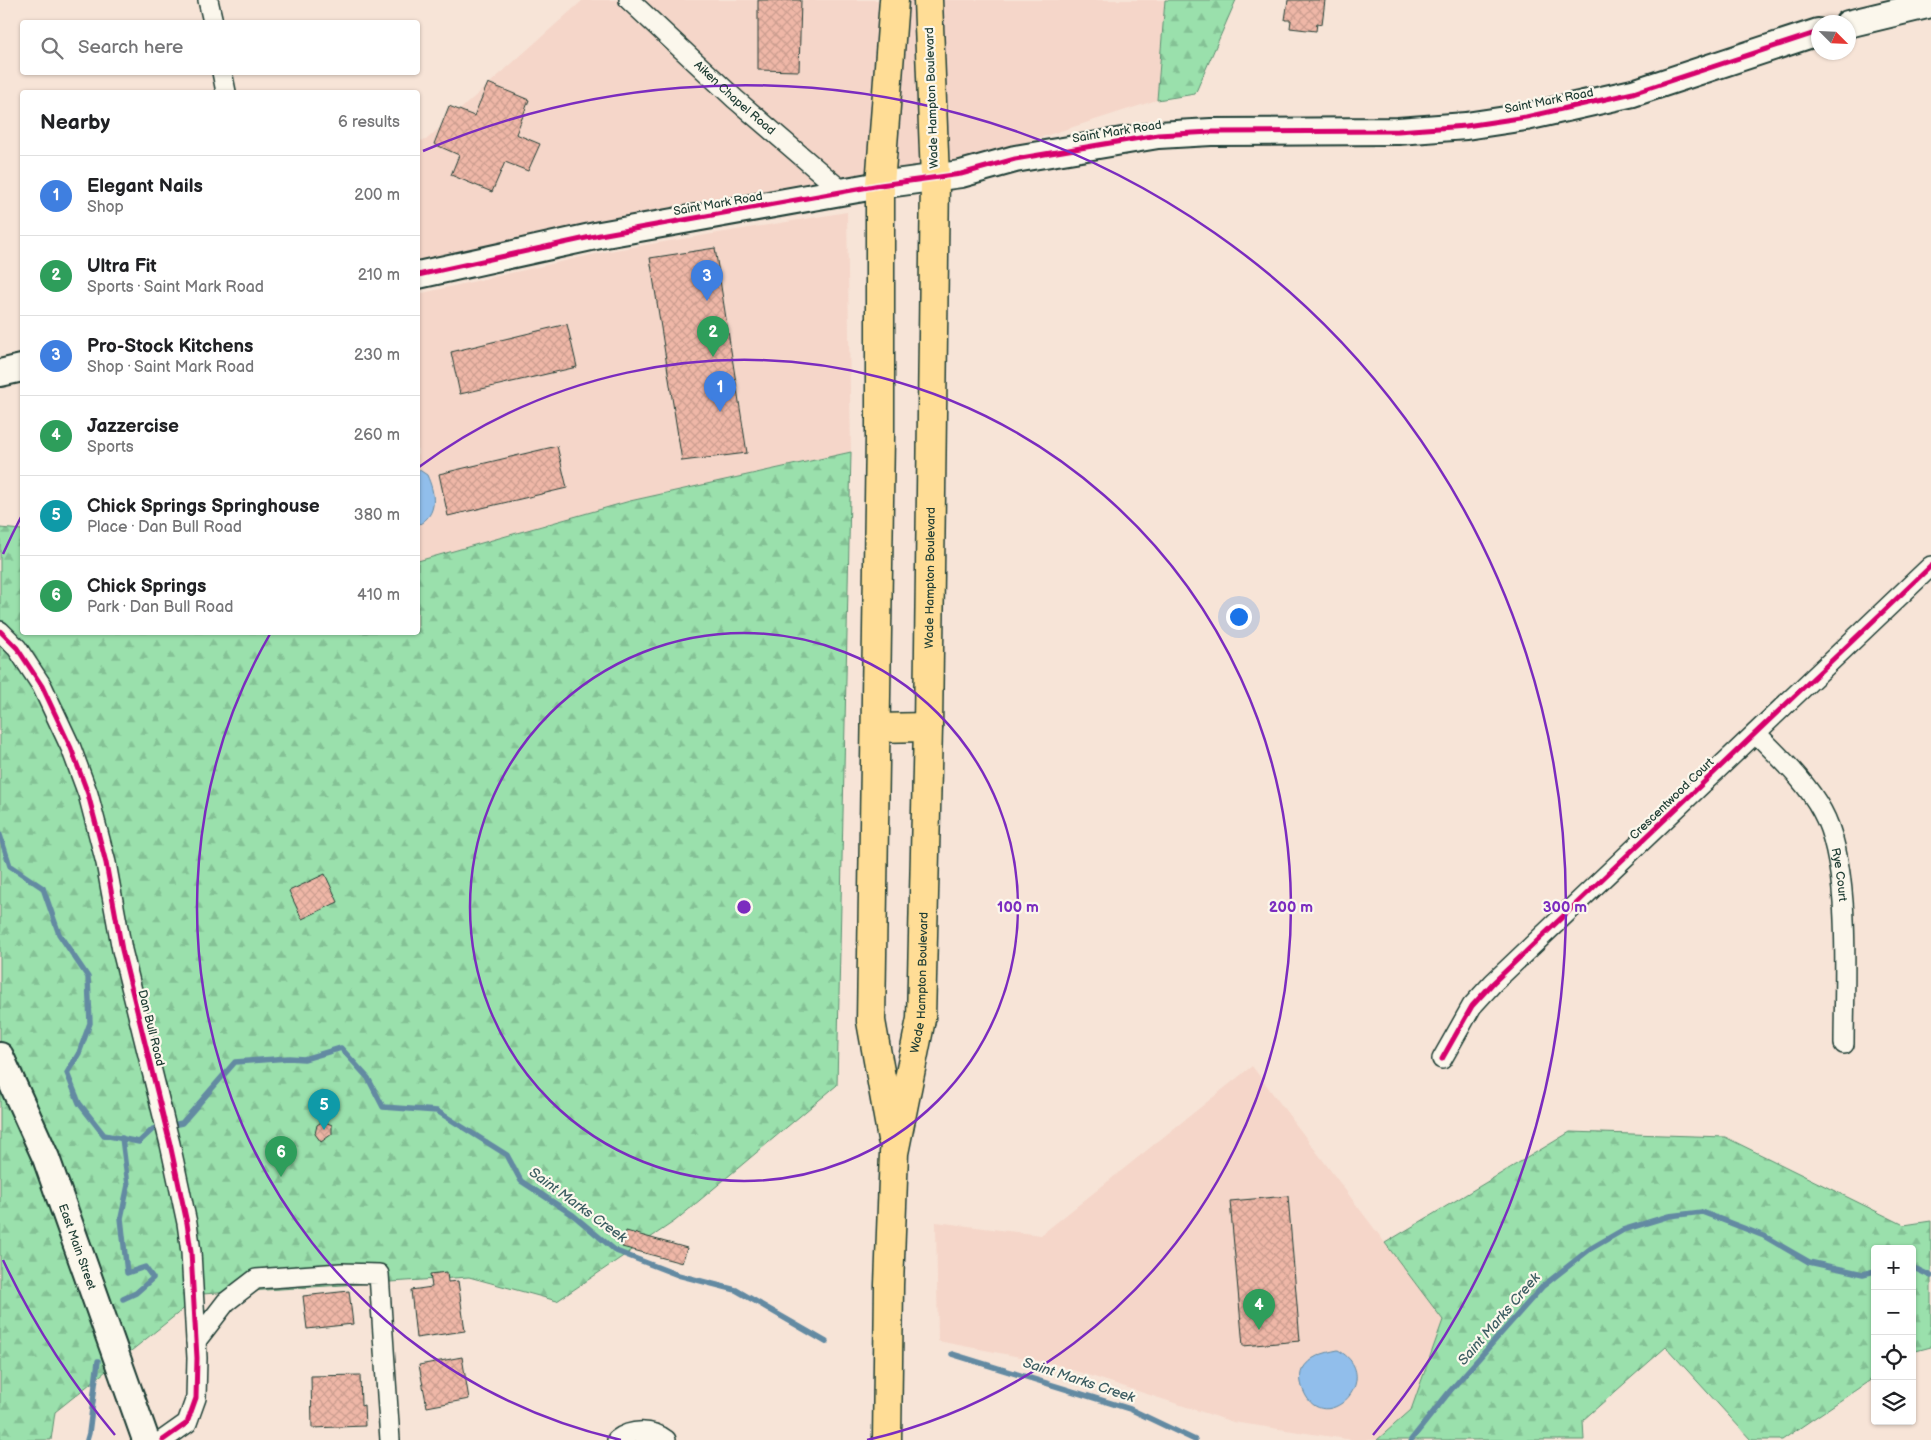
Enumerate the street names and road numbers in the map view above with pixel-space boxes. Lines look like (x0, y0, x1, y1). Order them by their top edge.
street label: Wade Hampton Boulevard (922, 27, 942, 169)
street label: Aiken Chapel Road (691, 57, 779, 138)
street label: Saint Mark Road (1503, 85, 1595, 117)
street label: Saint Mark Road (1071, 118, 1163, 146)
street label: Saint Mark Road (672, 189, 764, 219)
street label: Wade Hampton Boulevard (921, 507, 938, 649)
street label: Crescentwood Court (1627, 755, 1718, 843)
street label: Rye Court (1828, 846, 1850, 902)
street label: Wade Hampton Boulevard (907, 912, 931, 1054)
street label: Dan Bull Road (134, 988, 168, 1068)
street label: East Main Street (55, 1202, 100, 1292)

